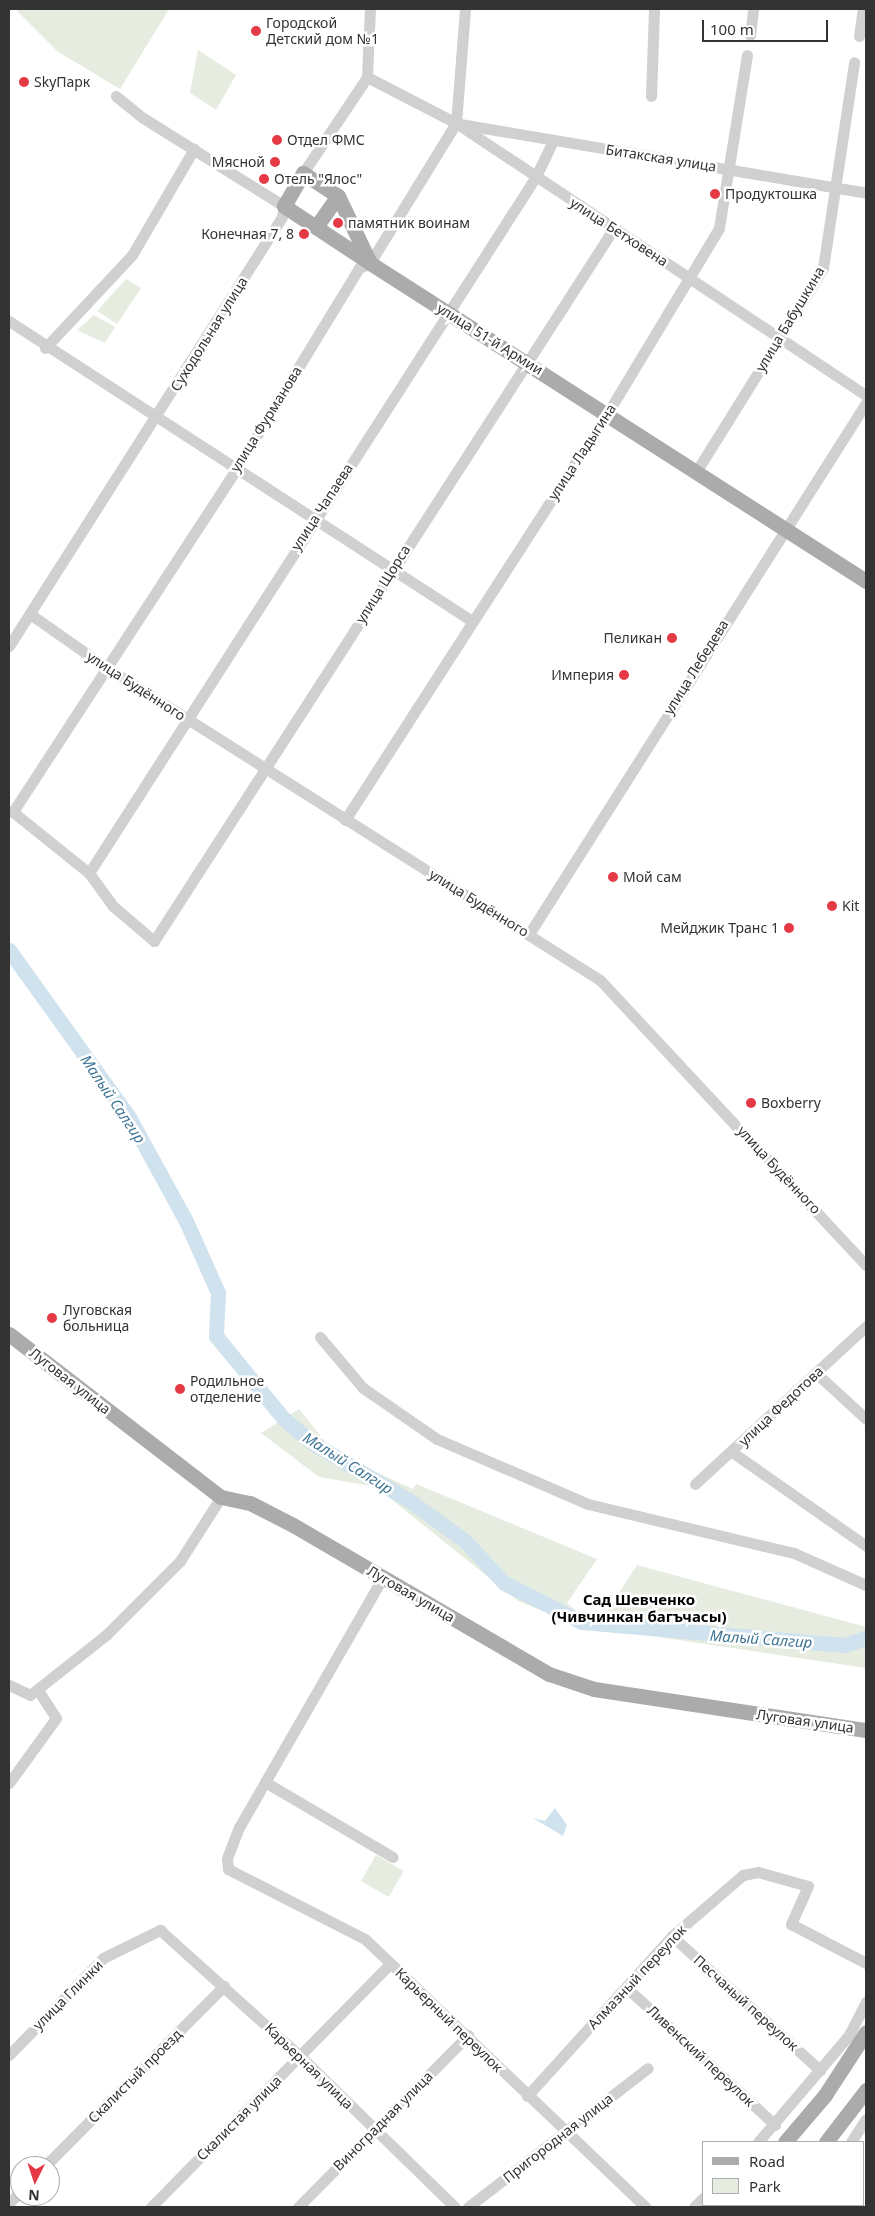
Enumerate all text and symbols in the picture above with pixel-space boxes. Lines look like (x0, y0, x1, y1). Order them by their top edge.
scale bar (705, 10, 831, 42)
place label: Городской Детский дом №1 (266, 15, 379, 48)
text: 100 m (710, 19, 754, 39)
marker: Городской Детский дом №1 (250, 25, 262, 37)
place label: SkyПарк (34, 74, 90, 90)
marker: SkyПарк (18, 76, 30, 88)
place label: Отдел ФМС (287, 132, 365, 148)
marker: Отдел ФМС (271, 134, 283, 146)
street label: Битакская улица (604, 141, 718, 175)
place label: Мясной (212, 154, 265, 170)
marker: Мясной (269, 156, 281, 168)
place label: Отель "Ялос" (274, 171, 362, 187)
marker: Отель "Ялос" (258, 173, 270, 185)
place label: Продуктошка (725, 186, 817, 202)
marker: Продуктошка (709, 188, 721, 200)
street label: улица Бетховена (567, 194, 671, 270)
place label: памятник воинам (348, 215, 470, 231)
marker: памятник воинам (332, 217, 344, 229)
place label: Конечная 7, 8 (201, 226, 294, 242)
marker: Конечная 7, 8 (298, 228, 310, 240)
street label: улица Бабушкина (752, 263, 828, 375)
street label: Суходольная улица (167, 274, 251, 394)
street label: улица 51-й Армии (434, 300, 546, 378)
street label: улица Фурманова (227, 363, 305, 475)
street label: улица Ладыгина (545, 401, 619, 503)
street label: улица Чапаева (288, 460, 356, 554)
street label: улица Щорса (352, 542, 414, 626)
street label: улица Лебедева (660, 616, 732, 718)
place label: Пеликан (604, 630, 662, 646)
marker: Пеликан (666, 632, 678, 644)
street label: улица Будённого (84, 648, 188, 724)
place label: Империя (551, 667, 614, 683)
marker: Империя (618, 669, 630, 681)
street label: улица Будённого (426, 866, 532, 940)
place label: Мой сам (623, 869, 682, 885)
marker: Мой сам (607, 871, 619, 883)
place label: Kit (842, 898, 859, 914)
marker: Kit (826, 900, 838, 912)
place label: Мейджик Транс 1 (660, 920, 779, 936)
marker: Мейджик Транс 1 (783, 922, 795, 934)
water label: Малый Салгир (77, 1051, 149, 1147)
place label: Boxberry (761, 1095, 821, 1111)
marker: Boxberry (745, 1097, 757, 1109)
street label: улица Будённого (734, 1122, 824, 1218)
place label: Луговская больница (63, 1302, 132, 1334)
marker: Луговская больница (45, 1311, 59, 1325)
street label: Луговая улица (26, 1344, 114, 1418)
street label: улица Федотова (735, 1363, 827, 1449)
place label: Родильное отделение (190, 1373, 264, 1405)
marker: Родильное отделение (174, 1383, 186, 1395)
water label: Малый Салгир (300, 1428, 396, 1498)
street label: Луговая улица (364, 1562, 458, 1626)
district label: Сад Шевченко (Чивчинкан багъчасы) (551, 1590, 727, 1625)
water label: Малый Салгир (709, 1626, 813, 1652)
street label: Луговая улица (755, 1706, 855, 1736)
street label: Алмазный переулок (584, 1921, 690, 2033)
street label: Песчаный переулок (690, 1952, 802, 2054)
street label: улица Глинки (30, 1957, 106, 2033)
street label: Карьерный переулок (392, 1964, 506, 2076)
street label: Ливенский переулок (644, 2002, 758, 2110)
street label: Карьерная улица (261, 2019, 357, 2113)
street label: Скалистый проезд (85, 2026, 185, 2126)
street label: Виноградная улица (330, 2068, 436, 2174)
street label: Скалистая улица (193, 2072, 285, 2164)
street label: Пригородная улица (500, 2090, 616, 2186)
legend (702, 2141, 865, 2206)
text: Road (749, 2151, 785, 2171)
north arrow (10, 2156, 60, 2206)
text: Park (749, 2176, 781, 2196)
text: N (28, 2186, 40, 2205)

